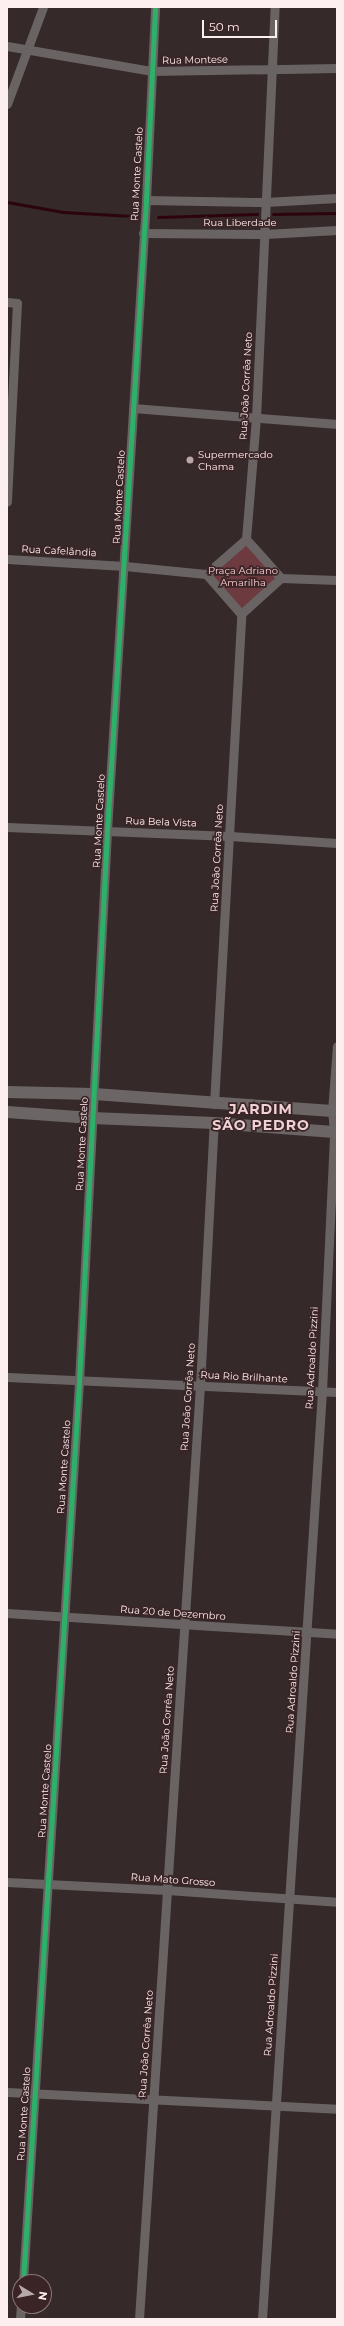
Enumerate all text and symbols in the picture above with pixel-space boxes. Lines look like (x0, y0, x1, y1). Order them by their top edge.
scale bar (204, 12, 279, 38)
text: 50 m (209, 19, 240, 34)
street label: Rua Montese (162, 53, 228, 67)
street label: Rua Monte Castelo (129, 127, 145, 221)
street label: Rua Liberdade (203, 217, 277, 229)
street label: Rua João Corrêa Neto (237, 332, 255, 440)
place label: Supermercado Chama (198, 448, 273, 472)
street label: Rua Monte Castelo (111, 450, 127, 544)
marker: Supermercado Chama (185, 455, 195, 465)
street label: Rua Cafelândia (21, 543, 97, 559)
park label: Praça Adriano Amarilha (208, 564, 278, 588)
street label: Rua Monte Castelo (91, 774, 107, 868)
street label: Rua João Corrêa Neto (208, 804, 226, 912)
street label: Rua Bela Vista (125, 815, 197, 829)
street label: Rua Monte Castelo (74, 1097, 90, 1191)
district label: JARDIM SÃO PEDRO (212, 1101, 310, 1134)
street label: Rua Adroaldo Pizzini (303, 1306, 321, 1410)
street label: Rua João Corrêa Neto (178, 1343, 198, 1451)
street label: Rua Rio Brilhante (200, 1369, 288, 1385)
street label: Rua Monte Castelo (55, 1420, 73, 1514)
street label: Rua 20 de Dezembro (120, 1603, 226, 1623)
street label: Rua Adroaldo Pizzini (283, 1630, 303, 1734)
street label: Rua João Corrêa Neto (157, 1666, 177, 1774)
street label: Rua Monte Castelo (36, 1744, 54, 1838)
street label: Rua Mato Grosso (130, 1871, 216, 1889)
street label: Rua Adroaldo Pizzini (261, 1953, 281, 2057)
street label: Rua João Corrêa Neto (136, 1990, 156, 2098)
street label: Rua Monte Castelo (15, 2067, 33, 2161)
north arrow (12, 2274, 52, 2314)
text: N (35, 2290, 50, 2301)

